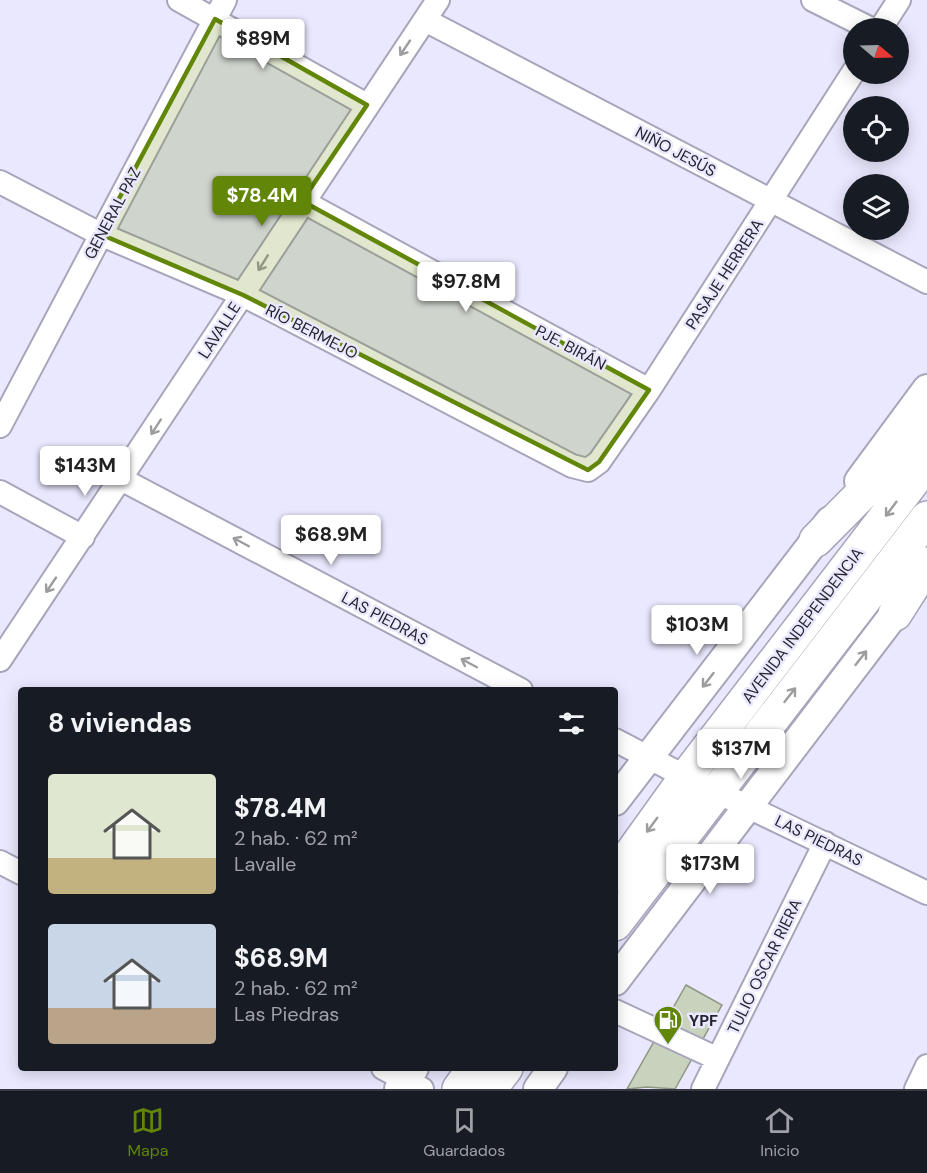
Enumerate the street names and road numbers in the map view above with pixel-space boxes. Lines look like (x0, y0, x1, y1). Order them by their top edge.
street label: NIÑO JESÚS (632, 121, 720, 182)
street label: GENERAL PAZ (79, 164, 145, 263)
street label: PASAJE HERRERA (681, 215, 768, 334)
street label: LAVALLE (193, 298, 245, 362)
street label: RÍO BERMEJO (262, 299, 362, 364)
street label: PJE. BIRÁN (532, 320, 610, 375)
street label: AVENIDA INDEPENDENCIA (737, 543, 868, 707)
street label: LAS PIEDRAS (338, 587, 432, 650)
street label: LAS PIEDRAS (771, 810, 866, 871)
street label: TULIO OSCAR RIERA (723, 895, 806, 1037)

